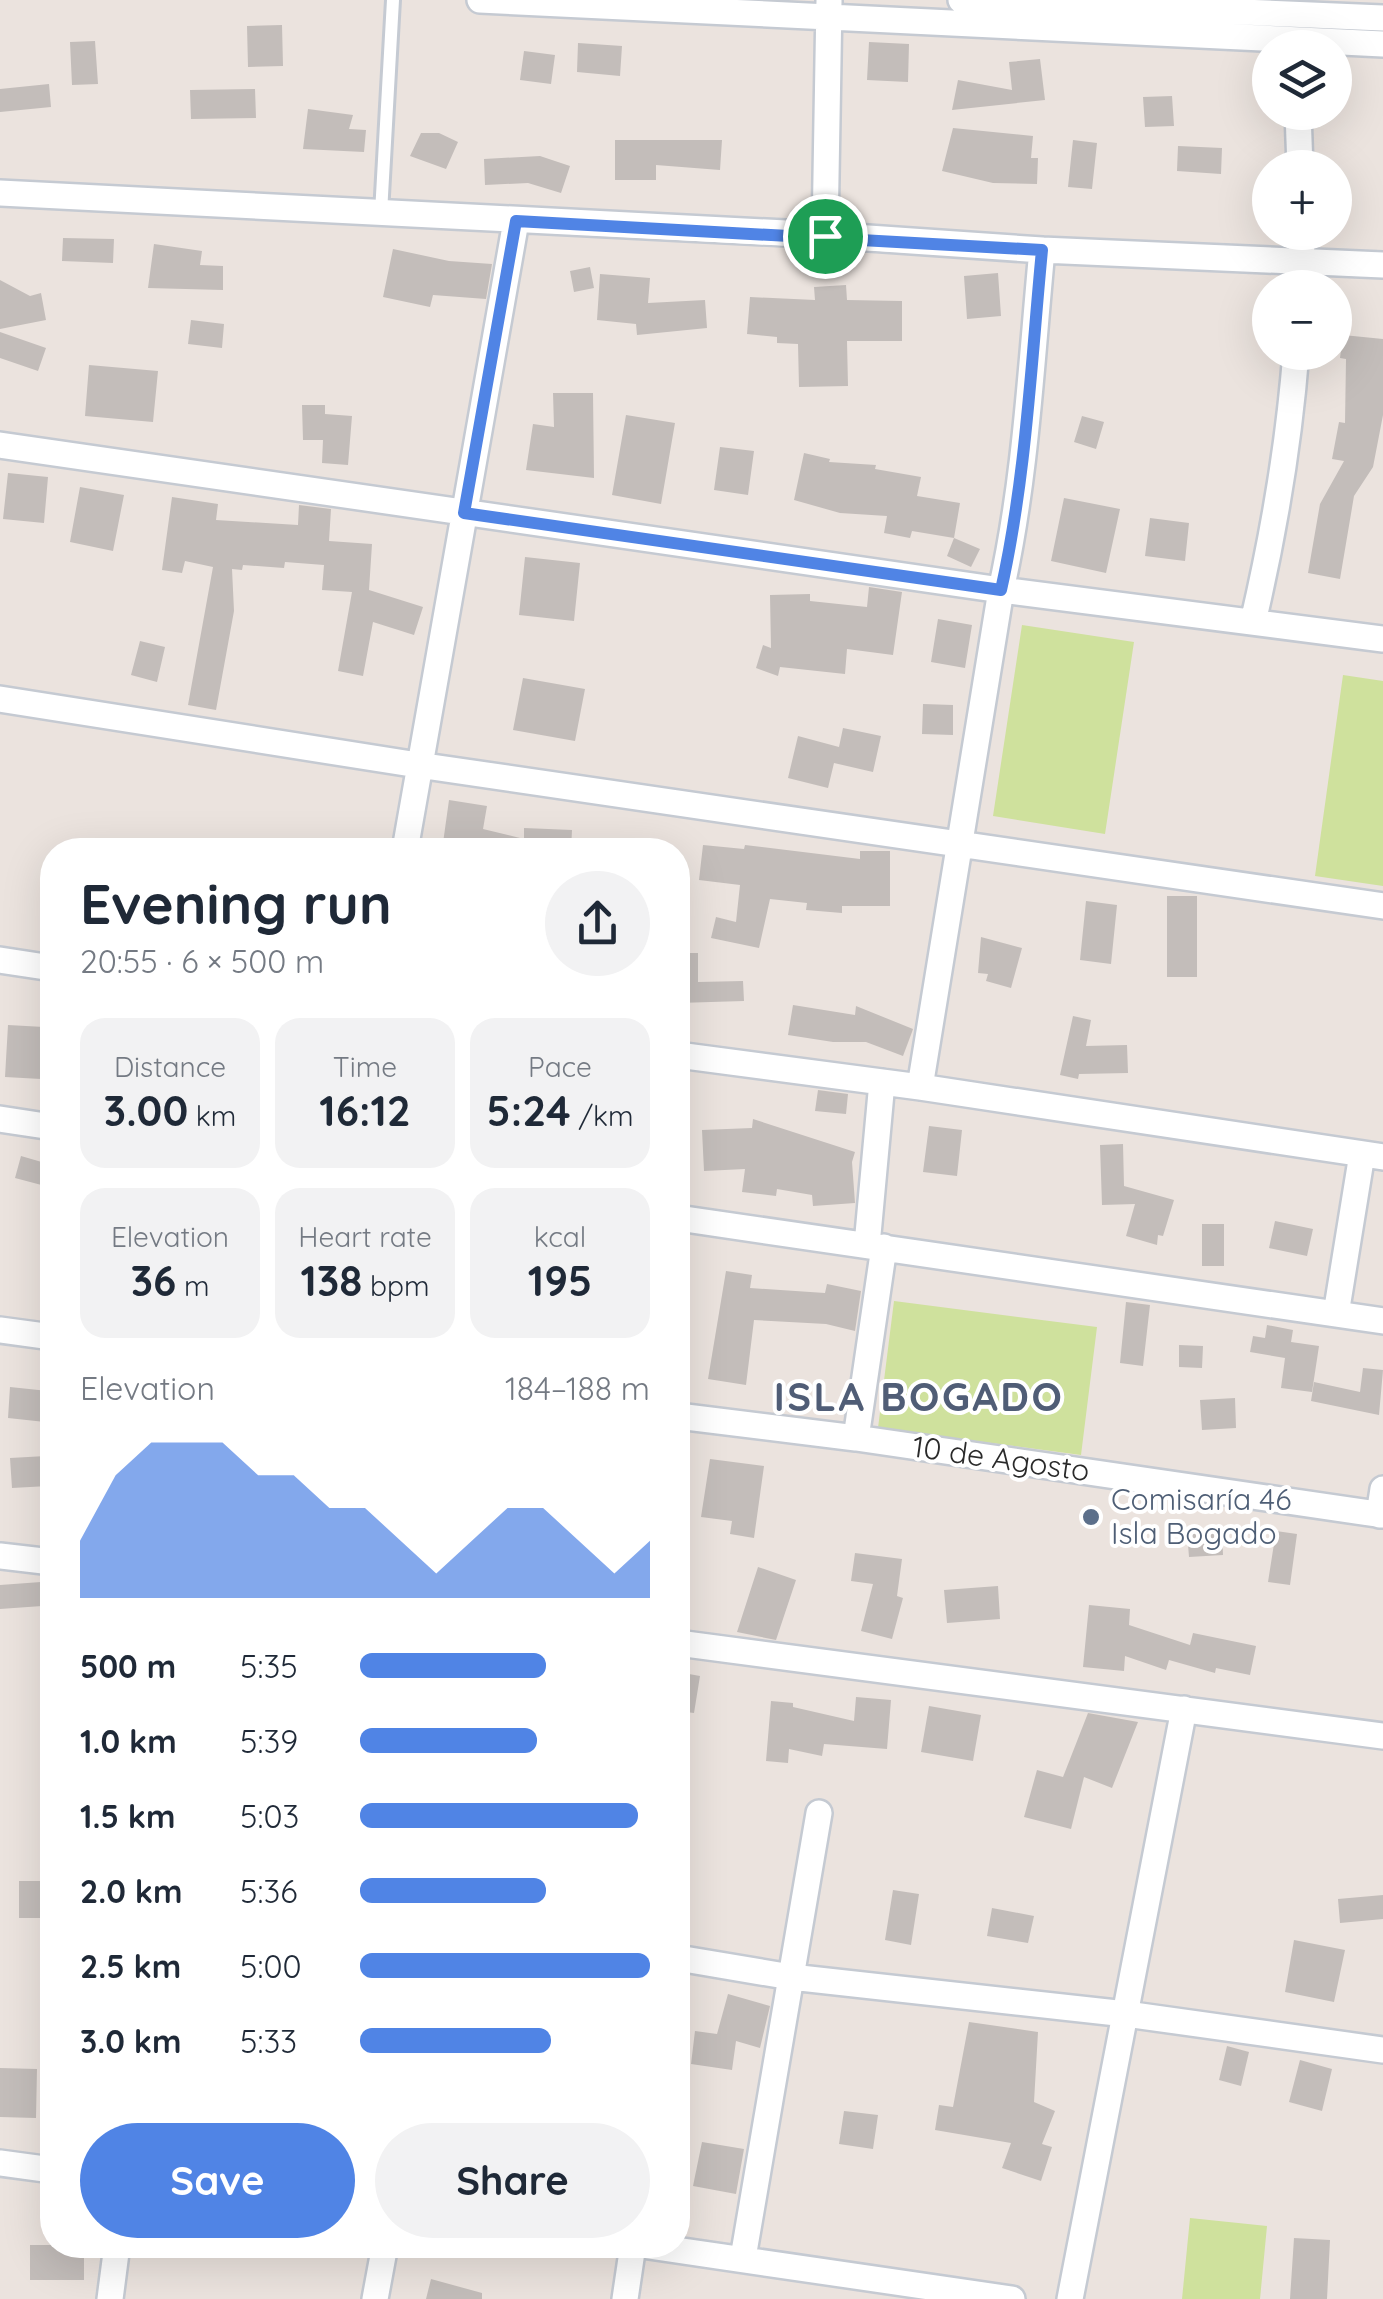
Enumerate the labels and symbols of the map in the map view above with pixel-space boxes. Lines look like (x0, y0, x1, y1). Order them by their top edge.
pin (783, 194, 868, 279)
district label: ISLA BOGADO (774, 1371, 1064, 1421)
street label: 10 de Agosto (910, 1427, 1092, 1489)
place label: Comisaría 46 Isla Bogado (1111, 1480, 1291, 1552)
marker: Comisaría 46 Isla Bogado (1080, 1506, 1102, 1528)

